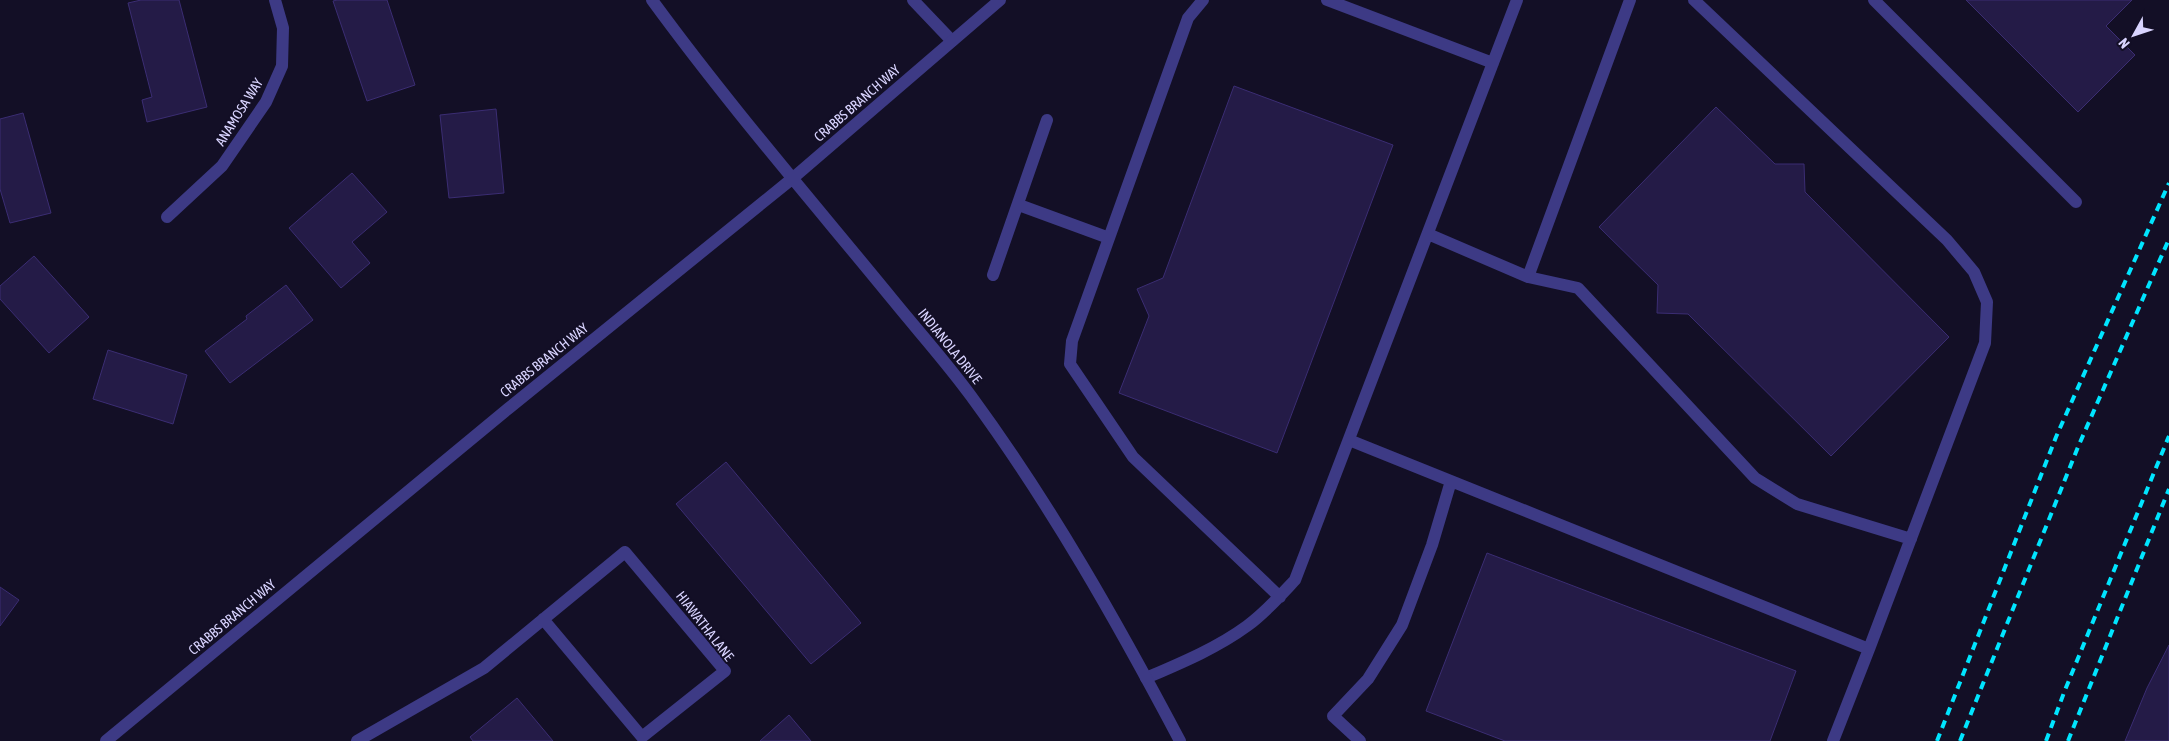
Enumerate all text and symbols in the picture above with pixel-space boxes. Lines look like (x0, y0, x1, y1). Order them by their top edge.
north arrow (2109, 10, 2159, 60)
text: N (2115, 35, 2133, 52)
street label: CRABBS BRANCH WAY (811, 61, 904, 145)
street label: ANAMOSA WAY (212, 75, 266, 149)
street label: INDIANOLA DRIVE (915, 305, 985, 387)
street label: CRABBS BRANCH WAY (497, 319, 592, 400)
street label: CRABBS BRANCH WAY (185, 575, 279, 658)
street label: HIAWATHA LANE (673, 588, 737, 664)

